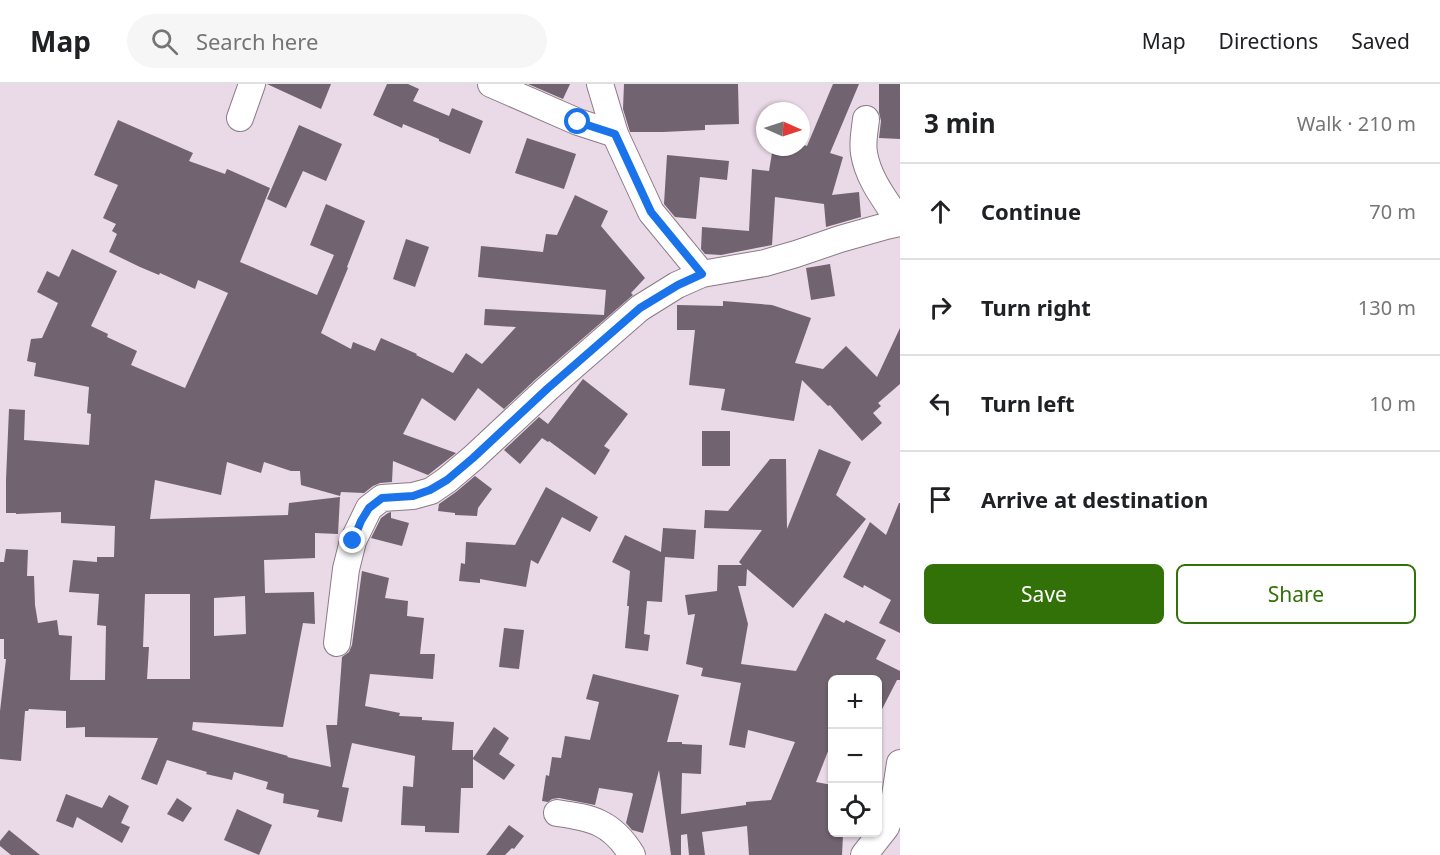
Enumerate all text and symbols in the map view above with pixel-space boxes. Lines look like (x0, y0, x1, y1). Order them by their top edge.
search box (127, 14, 547, 68)
text: Map (30, 22, 91, 60)
icon: search (148, 25, 181, 58)
text: Search here (196, 26, 318, 56)
text: Map (1142, 27, 1186, 55)
text: Directions (1219, 27, 1318, 55)
text: Saved (1351, 27, 1410, 55)
north arrow (756, 102, 810, 156)
text: 3 min (924, 105, 996, 141)
route start (564, 108, 590, 134)
text: Walk · 210 m (1297, 110, 1416, 137)
icon: ahead (924, 195, 957, 228)
text: Continue (981, 196, 1081, 226)
text: 70 m (1369, 198, 1416, 225)
icon: right (924, 291, 957, 324)
text: Turn right (981, 292, 1091, 322)
text: 130 m (1358, 294, 1416, 321)
icon: left (924, 387, 957, 420)
text: Turn left (981, 388, 1075, 418)
text: 10 m (1369, 390, 1416, 417)
icon: arrive (924, 483, 957, 516)
text: Arrive at destination (981, 484, 1208, 514)
route end (339, 527, 365, 553)
button: Save (924, 564, 1164, 624)
button: Share (1176, 564, 1416, 624)
map controls (828, 675, 882, 837)
button: + (828, 675, 882, 729)
button: − (828, 729, 882, 783)
button: locate (828, 783, 882, 837)

